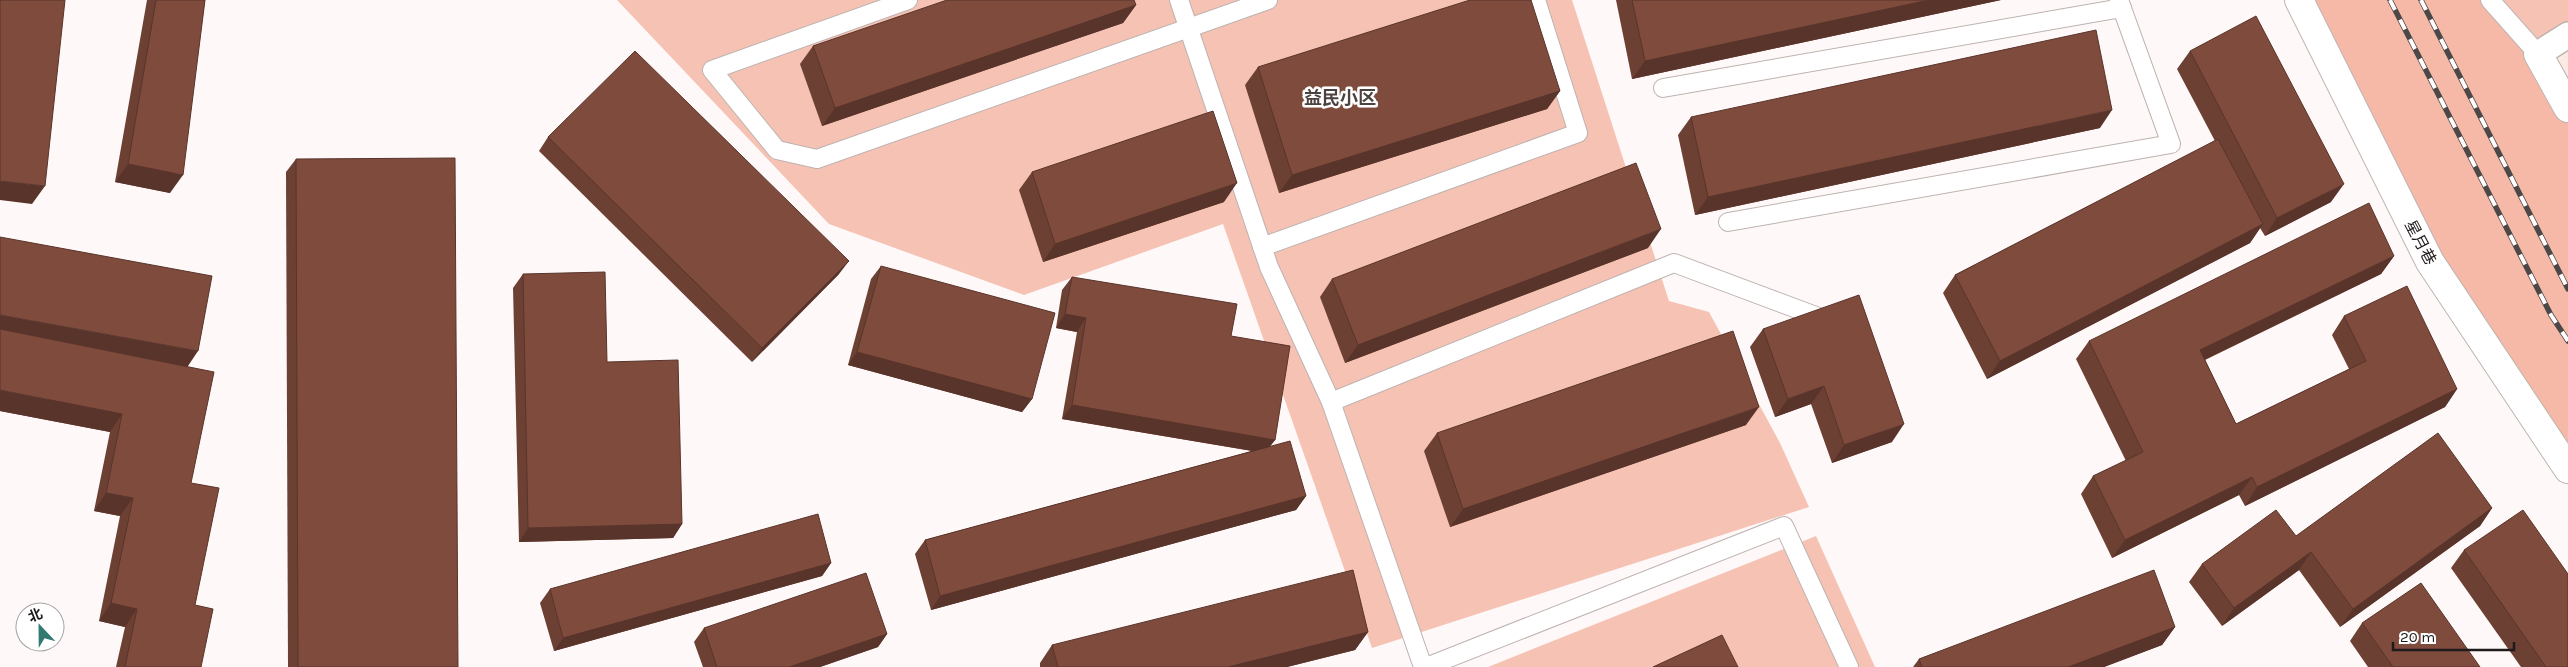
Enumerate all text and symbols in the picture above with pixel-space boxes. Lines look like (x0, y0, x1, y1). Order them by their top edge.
district label: 益民小区 (1304, 87, 1376, 109)
street label: 星月巷 (2401, 217, 2440, 268)
north arrow (15, 602, 65, 652)
text: 北 (26, 605, 45, 626)
scale bar (2393, 620, 2514, 652)
text: 20 m (2400, 628, 2435, 646)

